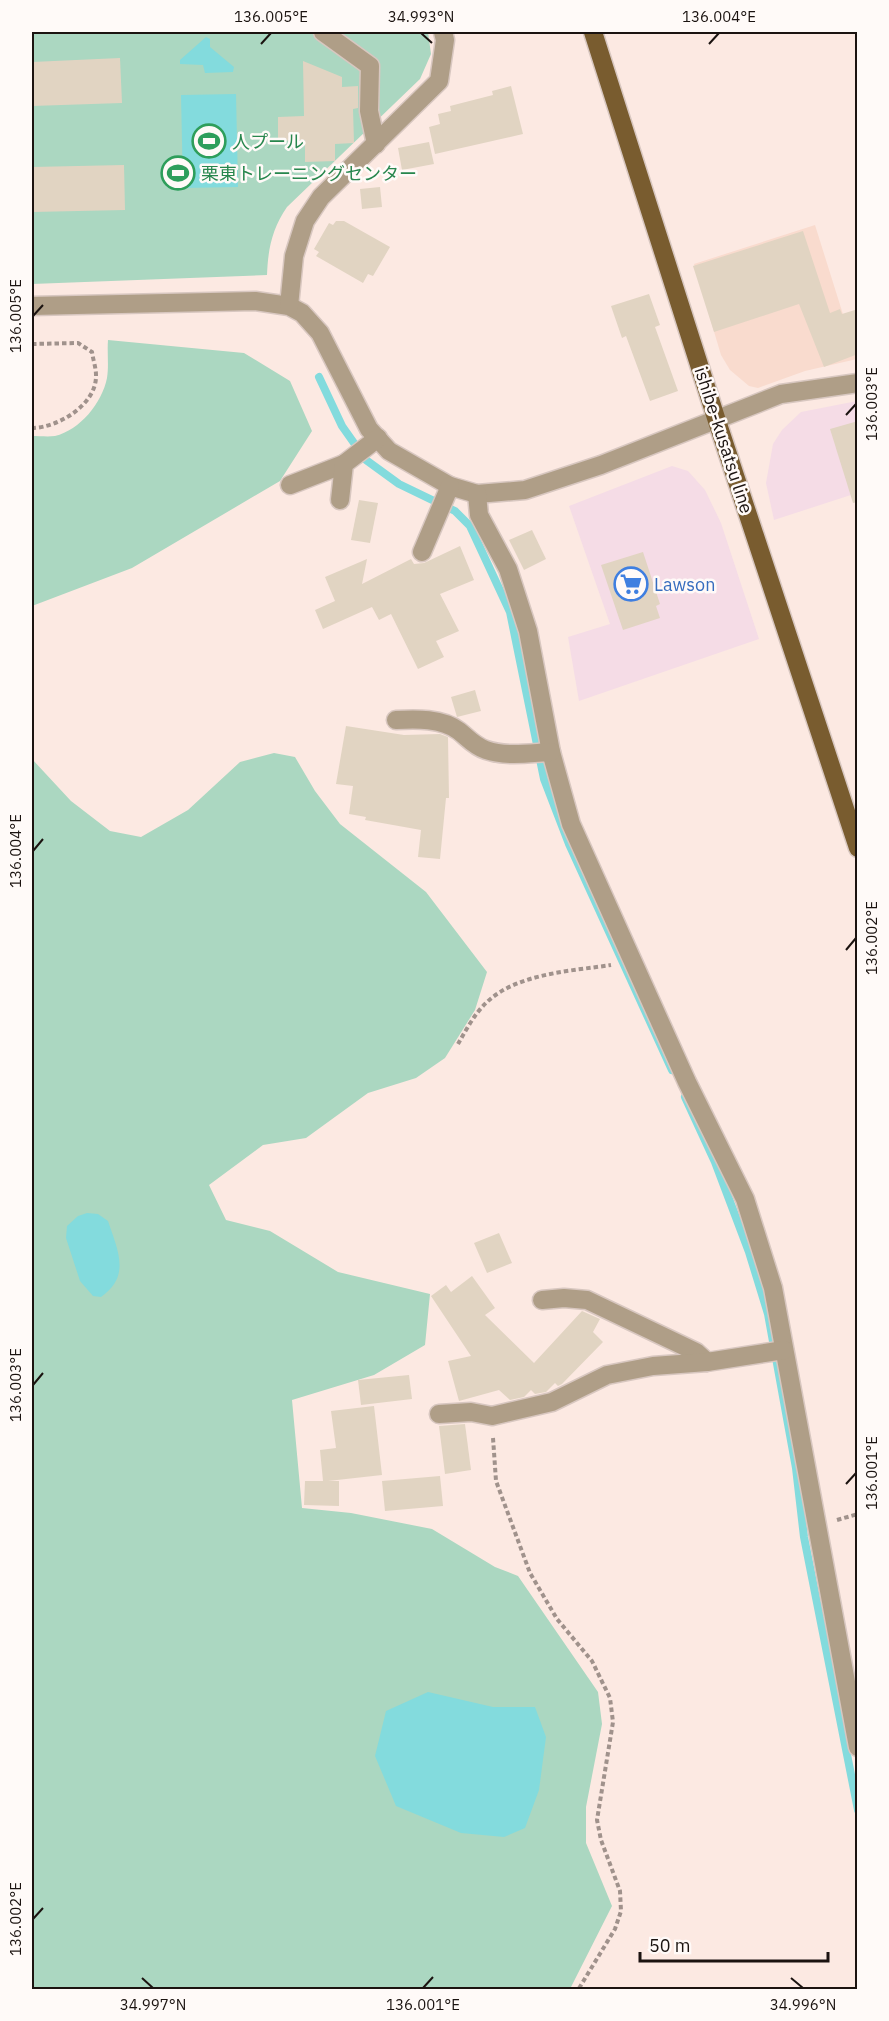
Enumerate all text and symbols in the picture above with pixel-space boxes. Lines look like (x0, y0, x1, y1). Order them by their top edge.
text: 136.005°E (234, 7, 308, 26)
text: 34.993°N (388, 7, 454, 26)
text: 136.004°E (682, 7, 756, 26)
sports icon: 人プール (191, 123, 227, 159)
place label: 人プール (232, 130, 304, 153)
sports icon: 栗東トレーニングセンター (160, 155, 196, 191)
place label: 栗東トレーニングセンター (201, 162, 417, 185)
text: 136.005°E (6, 279, 25, 353)
street label: ishibe-kusatsu line (689, 364, 759, 516)
text: 136.003°E (862, 367, 881, 441)
supermarket icon: Lawson (613, 566, 649, 602)
place label: Lawson (654, 573, 715, 596)
text: 136.004°E (6, 814, 25, 888)
text: 136.002°E (862, 901, 881, 975)
text: 136.003°E (6, 1348, 25, 1422)
text: 136.001°E (862, 1436, 881, 1510)
text: 136.002°E (6, 1882, 25, 1956)
scale bar (640, 1925, 828, 1963)
text: 50 m (649, 1934, 691, 1957)
text: 34.997°N (120, 1995, 186, 2014)
text: 136.001°E (386, 1995, 460, 2014)
text: 34.996°N (770, 1995, 836, 2014)

